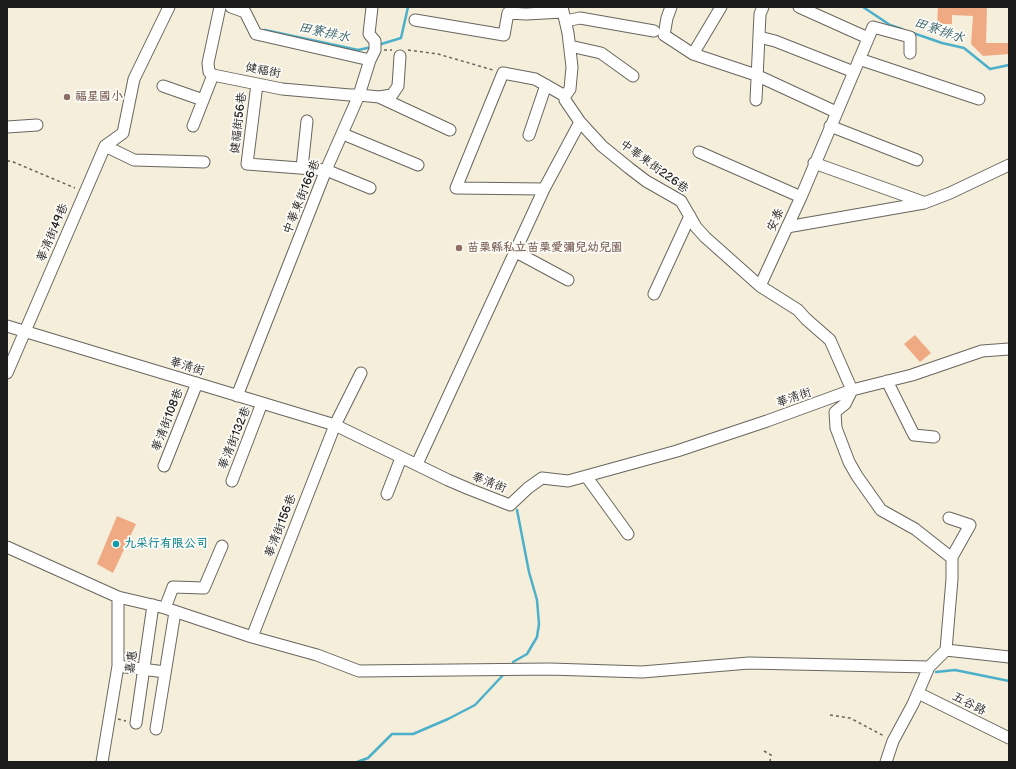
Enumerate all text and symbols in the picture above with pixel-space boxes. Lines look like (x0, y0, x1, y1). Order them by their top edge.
water label: 田寮排水 (912, 15, 966, 47)
water label: 田寮排水 (297, 20, 351, 46)
street label: 健福街 (244, 60, 282, 82)
place label: 福星國小 (75, 90, 123, 104)
street label: 健福街56巷 (228, 91, 250, 155)
marker: 福星國小 (62, 92, 72, 102)
street label: 中華東街226巷 (617, 137, 691, 197)
street label: 中華東街166巷 (280, 158, 324, 236)
street label: 華清街49巷 (34, 202, 72, 264)
street label: 安泰 (765, 206, 787, 234)
place label: 苗栗縣私立苗栗愛彌兒幼兒園 (467, 241, 623, 255)
marker: 苗栗縣私立苗栗愛彌兒幼兒園 (454, 243, 464, 253)
street label: 華清街 (168, 355, 206, 379)
street label: 華清街 (775, 385, 813, 411)
street label: 華清街108巷 (149, 386, 187, 454)
street label: 華清街132巷 (216, 404, 254, 472)
street label: 華清街 (470, 470, 508, 496)
street label: 華清街156巷 (262, 492, 300, 560)
place label: 九采行有限公司 (124, 537, 208, 551)
marker: 九采行有限公司 (111, 539, 121, 549)
street label: 嘉惠 (123, 649, 141, 675)
street label: 五谷路 (950, 689, 988, 719)

